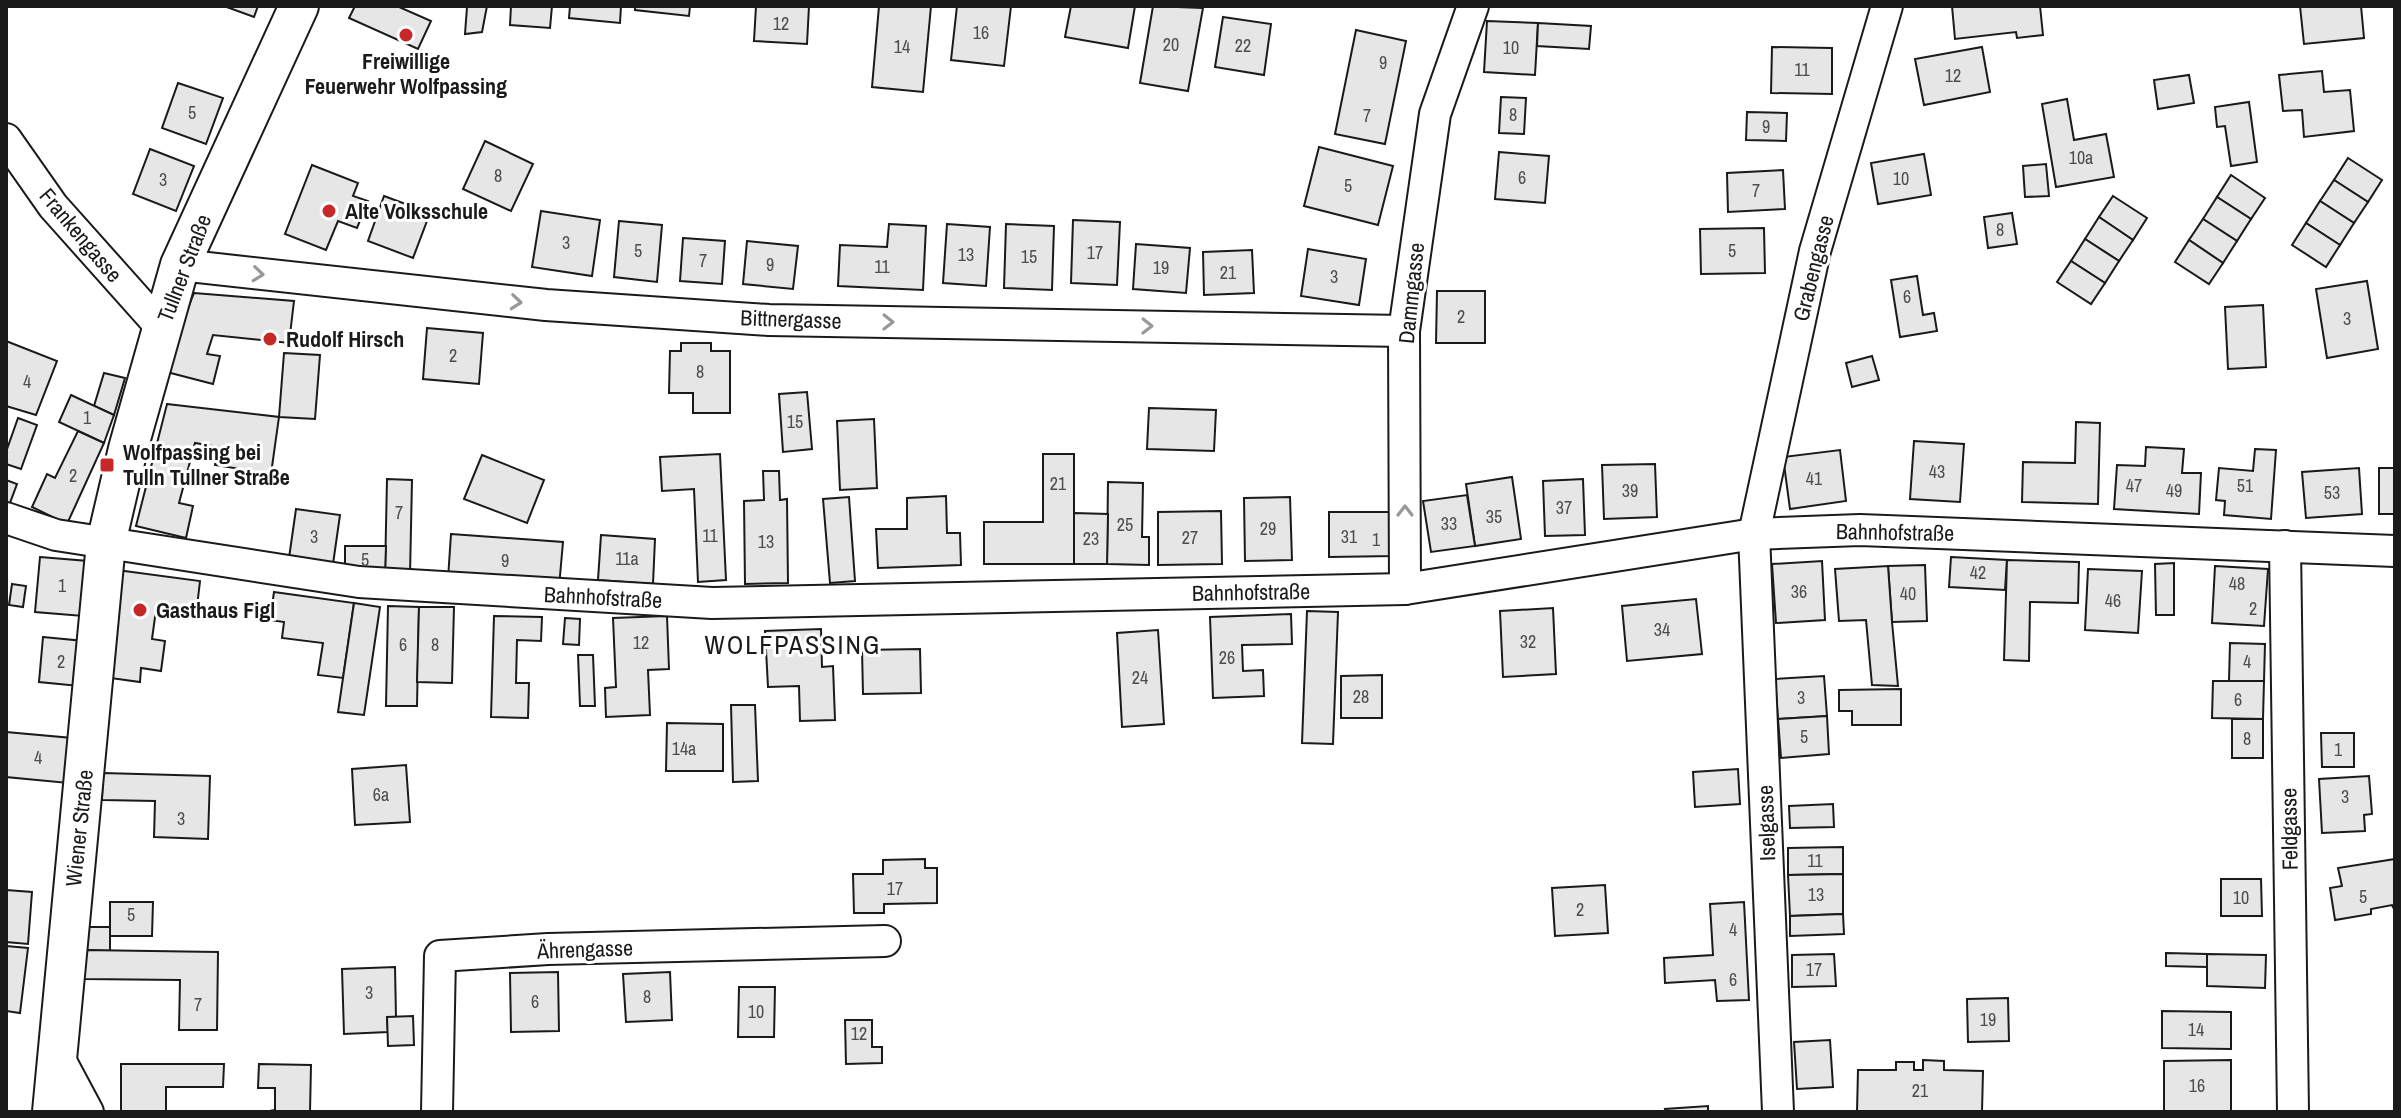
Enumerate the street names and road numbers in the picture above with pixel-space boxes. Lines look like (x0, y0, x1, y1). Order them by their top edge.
street label: Frankengasse (33, 182, 129, 288)
street label: Tullner Straße (150, 210, 218, 326)
street label: Grabengasse (1785, 212, 1841, 324)
street label: Dammgasse (1391, 241, 1431, 345)
street label: Bittnergasse (740, 302, 842, 336)
street label: Bahnhofstraße (1836, 516, 1954, 548)
street label: Bahnhofstraße (1192, 576, 1310, 608)
street label: Bahnhofstraße (543, 579, 663, 615)
street label: Wiener Straße (58, 768, 100, 888)
street label: Iselgasse (1750, 784, 1782, 862)
street label: Feldgasse (2273, 788, 2305, 870)
street label: Ährengasse (535, 932, 634, 966)

